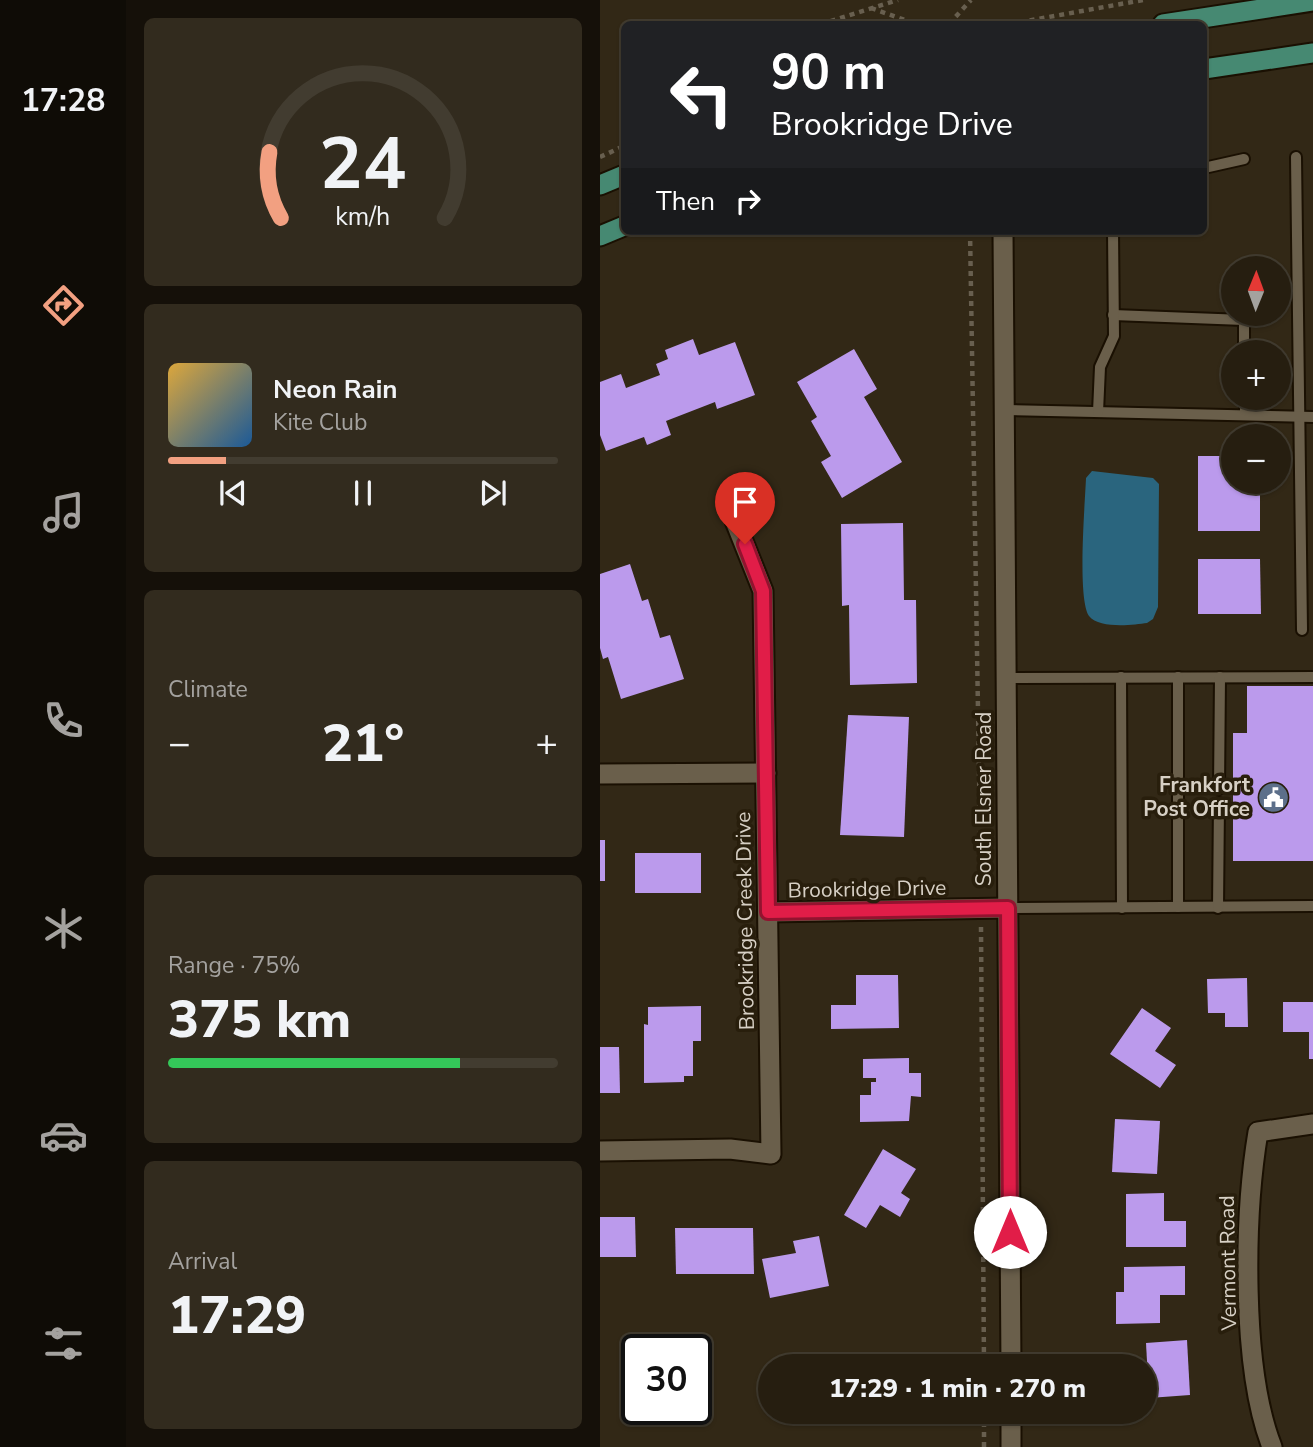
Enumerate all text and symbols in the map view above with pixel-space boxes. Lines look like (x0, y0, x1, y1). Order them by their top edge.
text: 90 m (771, 39, 886, 106)
icon: left (656, 49, 747, 140)
text: 17:28 (21, 79, 105, 122)
text: Brookridge Drive (771, 103, 1013, 146)
text: 24 (319, 114, 407, 214)
icon: right (729, 182, 767, 220)
text: Then (656, 184, 715, 219)
text: km/h (335, 200, 391, 234)
north arrow (1221, 256, 1291, 326)
map controls (1221, 256, 1291, 494)
icon: directions (39, 281, 88, 330)
button: + (1221, 340, 1291, 410)
text: Neon Rain (273, 372, 398, 407)
text: Kite Club (273, 407, 367, 438)
button: − (1221, 424, 1291, 494)
pin (715, 472, 775, 544)
icon: previous (214, 474, 252, 512)
icon: pause (344, 474, 382, 512)
icon: next (474, 474, 512, 512)
icon: arrive (726, 483, 764, 521)
icon: music (39, 488, 88, 537)
text: Climate (168, 674, 248, 705)
icon: phone (39, 696, 88, 745)
text: 21° (322, 708, 404, 779)
street label: South Elsner Road (970, 712, 998, 886)
text: − (168, 718, 191, 769)
text: + (535, 718, 558, 769)
place label: Frankfort Post Office (1143, 771, 1251, 823)
public building icon: Frankfort Post Office (1256, 780, 1290, 814)
street label: Brookridge Creek Drive (729, 812, 761, 1030)
street label: Brookridge Drive (787, 874, 947, 904)
icon: climate (39, 904, 88, 953)
text: Range · 75% (168, 950, 300, 981)
text: 375 km (168, 984, 351, 1055)
icon: car (39, 1111, 88, 1160)
position arrow (973, 1195, 1047, 1269)
street label: Vermont Road (1213, 1195, 1243, 1332)
text: Arrival (168, 1246, 237, 1277)
text: 17:29 (168, 1280, 306, 1351)
icon: filters (39, 1319, 88, 1368)
speed limit sign: 30 (621, 1334, 712, 1425)
text: 17:29 · 1 min · 270 m (829, 1371, 1086, 1406)

